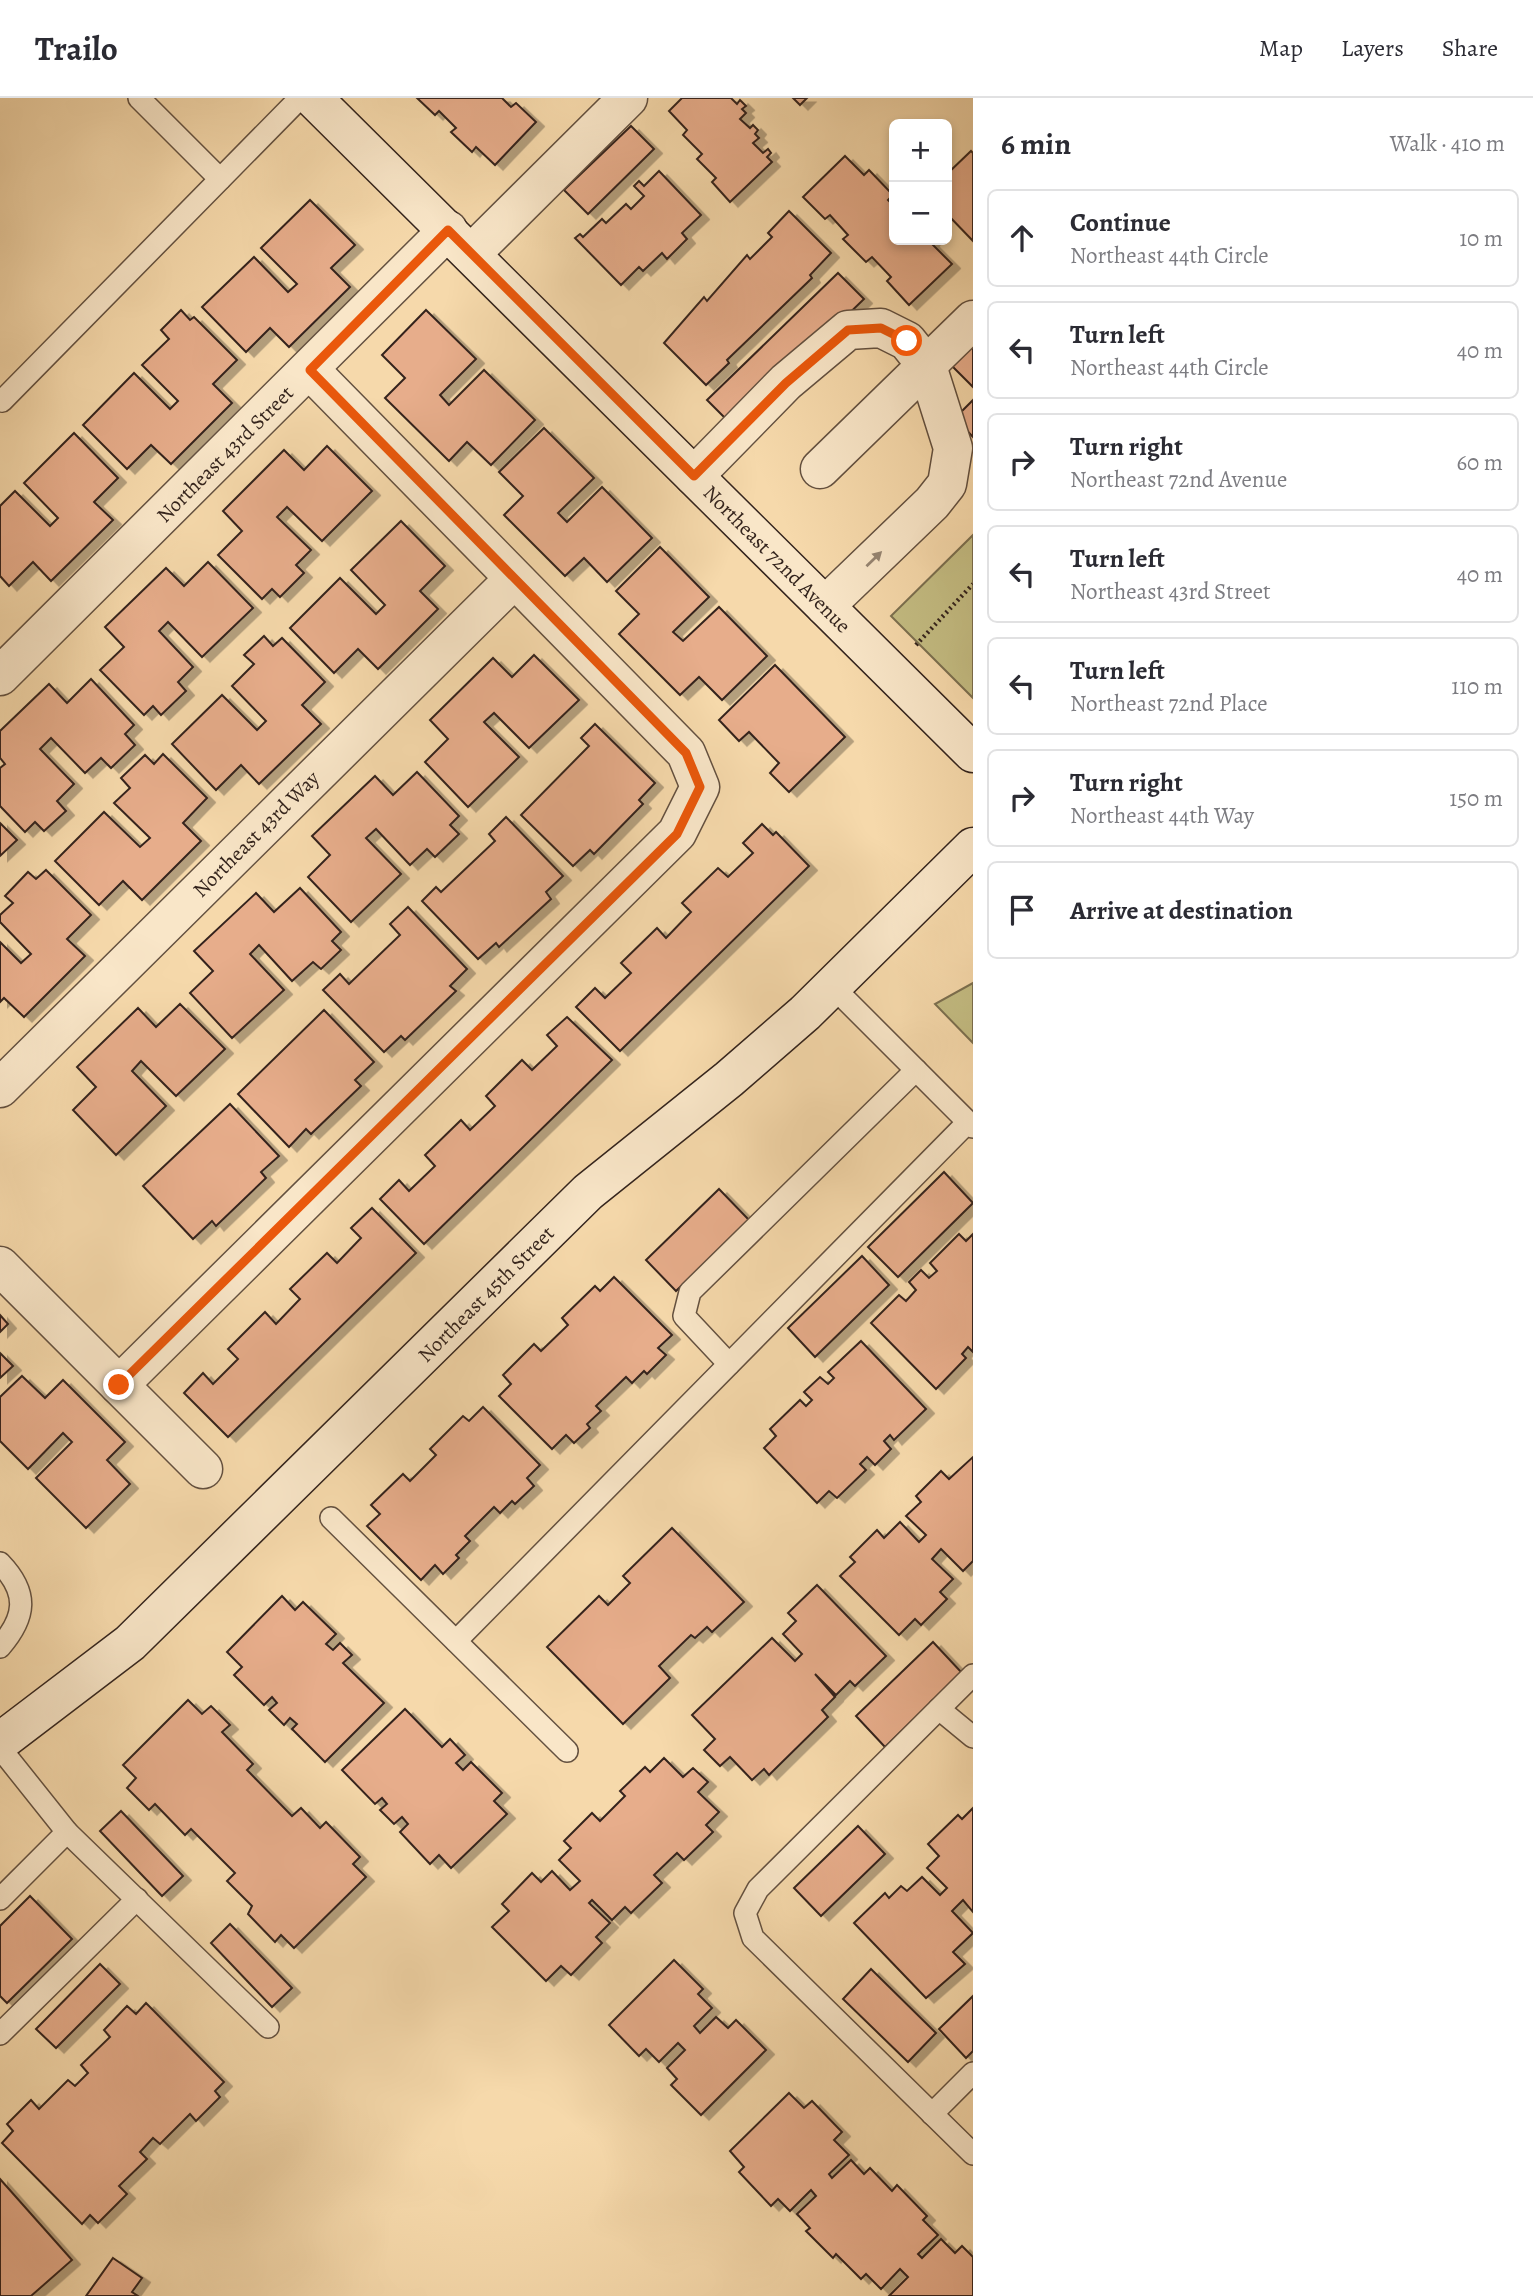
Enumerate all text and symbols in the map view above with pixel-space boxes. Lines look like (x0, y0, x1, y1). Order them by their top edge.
text: Trailo (35, 26, 118, 71)
text: Map (1259, 32, 1303, 64)
text: Layers (1341, 32, 1404, 64)
text: Share (1442, 32, 1498, 64)
map controls (889, 119, 952, 245)
button: + (889, 119, 952, 182)
text: 6 min (1001, 124, 1071, 164)
text: Walk · 410 m (1390, 128, 1505, 159)
button: − (889, 182, 952, 245)
text: Continue (1070, 205, 1171, 240)
icon: ahead (1003, 219, 1041, 257)
text: 10 m (1459, 223, 1503, 254)
text: Northeast 44th Circle (1070, 240, 1269, 271)
text: Turn left (1070, 317, 1165, 352)
route start (891, 325, 922, 356)
icon: left (1003, 331, 1041, 369)
text: 40 m (1457, 335, 1503, 366)
text: Northeast 44th Circle (1070, 352, 1269, 383)
street label: Northeast 43rd Street (150, 379, 300, 529)
text: Turn right (1070, 429, 1183, 464)
icon: right (1003, 443, 1041, 481)
text: 60 m (1456, 447, 1503, 478)
text: Northeast 72nd Avenue (1070, 464, 1287, 495)
street label: Northeast 72nd Avenue (697, 479, 857, 639)
text: Turn left (1070, 541, 1165, 576)
one-way arrow (865, 551, 882, 567)
icon: left (1003, 555, 1041, 593)
text: 40 m (1457, 559, 1503, 590)
text: Northeast 43rd Street (1070, 576, 1271, 607)
text: Turn left (1070, 653, 1165, 688)
icon: left (1003, 667, 1041, 705)
text: 110 m (1451, 671, 1503, 702)
text: Northeast 72nd Place (1070, 688, 1267, 719)
street label: Northeast 43rd Way (187, 764, 326, 903)
text: Turn right (1070, 765, 1183, 800)
icon: right (1003, 779, 1041, 817)
text: 150 m (1449, 783, 1503, 814)
text: Northeast 44th Way (1070, 800, 1254, 831)
icon: arrive (1003, 891, 1041, 929)
text: Arrive at destination (1070, 893, 1293, 928)
street label: Northeast 45th Street (412, 1220, 560, 1368)
route end (103, 1369, 134, 1400)

